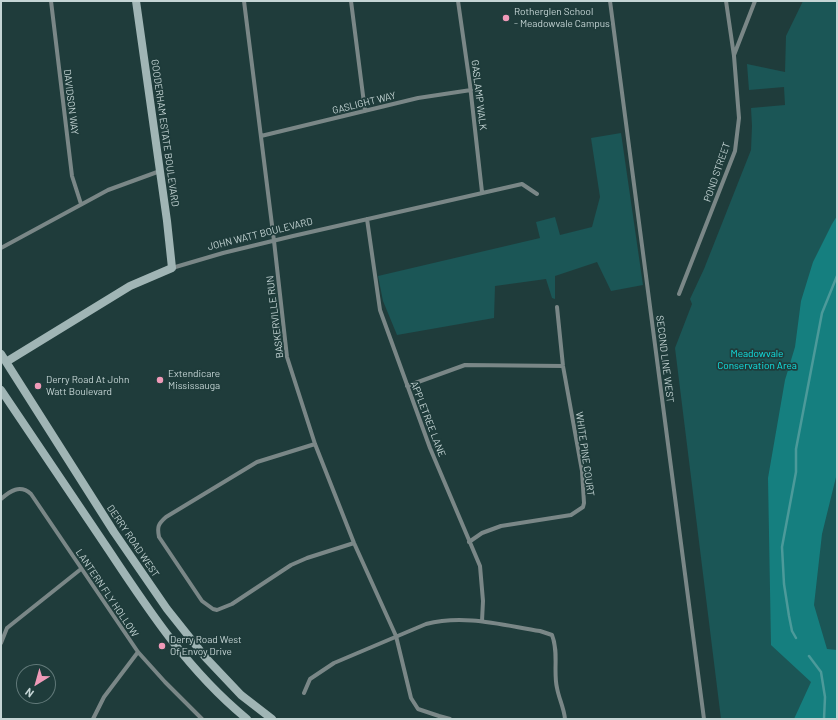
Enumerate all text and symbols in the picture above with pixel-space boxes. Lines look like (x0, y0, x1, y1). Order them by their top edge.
place label: Rotherglen School - Meadowvale Campus (514, 6, 610, 30)
marker: Rotherglen School - Meadowvale Campus (501, 13, 511, 23)
street label: GOODERHAM ESTATE BOULEVARD (149, 58, 181, 208)
street label: GASLAMP WALK (469, 59, 489, 131)
street label: DAVIDSON WAY (61, 69, 81, 135)
street label: GASLIGHT WAY (331, 89, 397, 117)
street label: POND STREET (701, 141, 733, 203)
street label: JOHN WATT BOULEVARD (206, 215, 314, 253)
street label: BASKERVILLE RUN (264, 275, 286, 359)
street label: SECOND LINE WEST (654, 315, 676, 403)
park label: Meadowvale Conservation Area (717, 348, 797, 372)
place label: Extendicare Mississauga (168, 368, 220, 392)
place label: Derry Road At John Watt Boulevard (46, 374, 129, 398)
marker: Extendicare Mississauga (155, 375, 165, 385)
street label: APPLETREE LANE (408, 379, 448, 459)
marker: Derry Road At John Watt Boulevard (33, 381, 43, 391)
street label: WHITE PINE COURT (573, 411, 597, 497)
street label: DERRY ROAD WEST (104, 503, 162, 579)
street label: LANTERN FLY HOLLOW (73, 547, 141, 639)
place label: Derry Road West Of Envoy Drive (170, 634, 242, 658)
marker: Derry Road West Of Envoy Drive (157, 641, 167, 651)
north arrow (16, 664, 56, 704)
text: N (22, 686, 36, 701)

